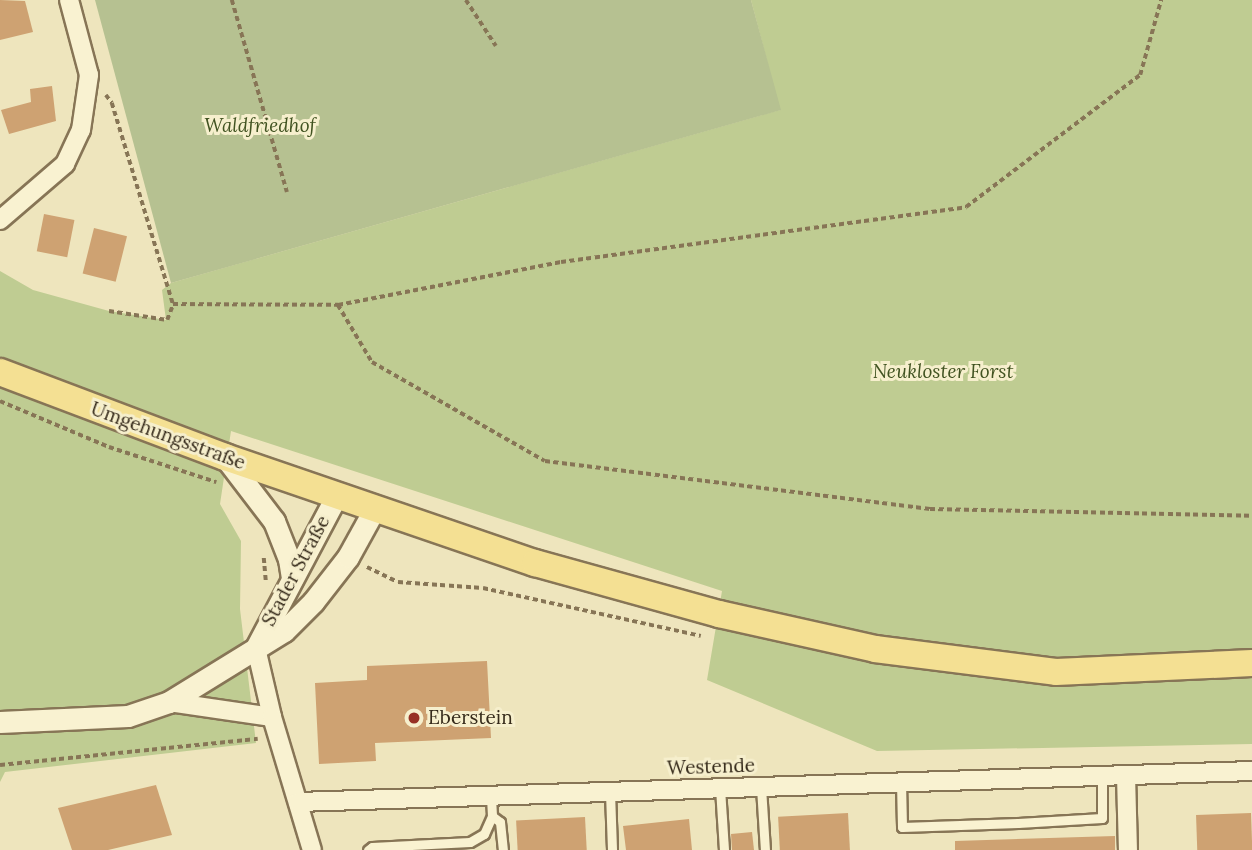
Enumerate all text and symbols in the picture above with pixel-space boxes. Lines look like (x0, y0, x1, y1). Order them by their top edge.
park label: Waldfriedhof (204, 115, 316, 137)
park label: Neukloster Forst (873, 361, 1013, 383)
street label: Umgehungsstraße (88, 397, 248, 475)
street label: Stader Straße (257, 512, 335, 630)
place label: Eberstein (428, 707, 513, 729)
marker: Eberstein (406, 710, 422, 726)
street label: Westende (667, 754, 755, 780)

